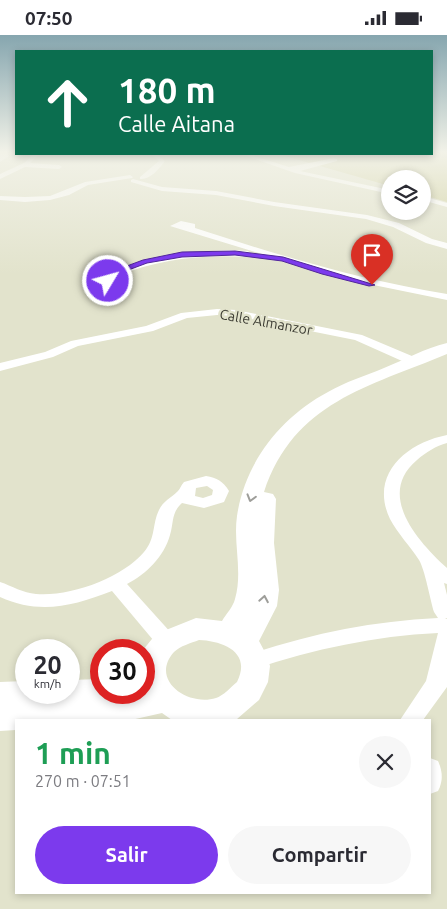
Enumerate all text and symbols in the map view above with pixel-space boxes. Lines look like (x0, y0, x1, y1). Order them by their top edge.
text: 07:50 (25, 7, 73, 29)
icon: ahead (35, 70, 100, 135)
text: 180 m (118, 70, 216, 110)
text: Calle Aitana (118, 111, 235, 136)
map controls (381, 170, 431, 220)
button: layers (381, 170, 431, 220)
pin (351, 234, 393, 285)
icon: arrive (358, 241, 386, 269)
position arrow (81, 254, 133, 306)
street label: Calle Almanzor (218, 306, 314, 338)
one-way arrow (246, 493, 257, 502)
one-way arrow (259, 595, 269, 604)
speed limit sign: 30 (90, 639, 155, 704)
text: 20 (33, 651, 62, 679)
text: km/h (34, 677, 61, 690)
text: 1 min (35, 736, 111, 770)
button: close (359, 736, 411, 788)
text: 270 m · 07:51 (35, 772, 131, 790)
button: Salir (35, 826, 218, 884)
button: Compartir (228, 826, 411, 884)

